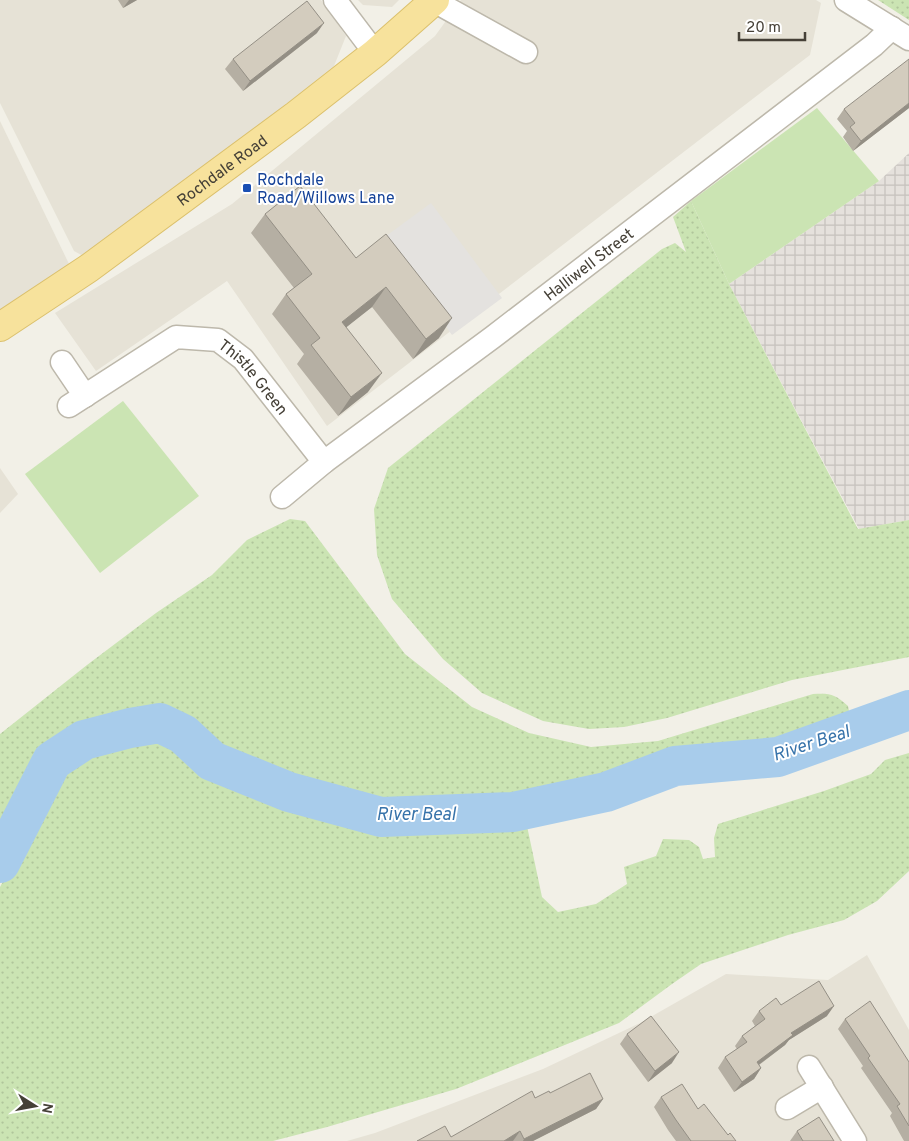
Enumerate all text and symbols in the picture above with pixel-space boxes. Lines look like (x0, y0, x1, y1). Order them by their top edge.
scale bar (739, 10, 805, 42)
text: 20 m (746, 19, 781, 38)
street label: Rochdale Road (174, 131, 272, 211)
place label: Rochdale Road/Willows Lane (257, 171, 395, 209)
marker: Rochdale Road/Willows Lane (241, 182, 253, 194)
street label: Halliwell Street (541, 225, 638, 306)
street label: Thistle Green (214, 336, 291, 420)
water label: River Beal (770, 721, 854, 768)
water label: River Beal (376, 804, 457, 827)
north arrow (10, 1081, 60, 1131)
text: N (37, 1102, 56, 1115)

